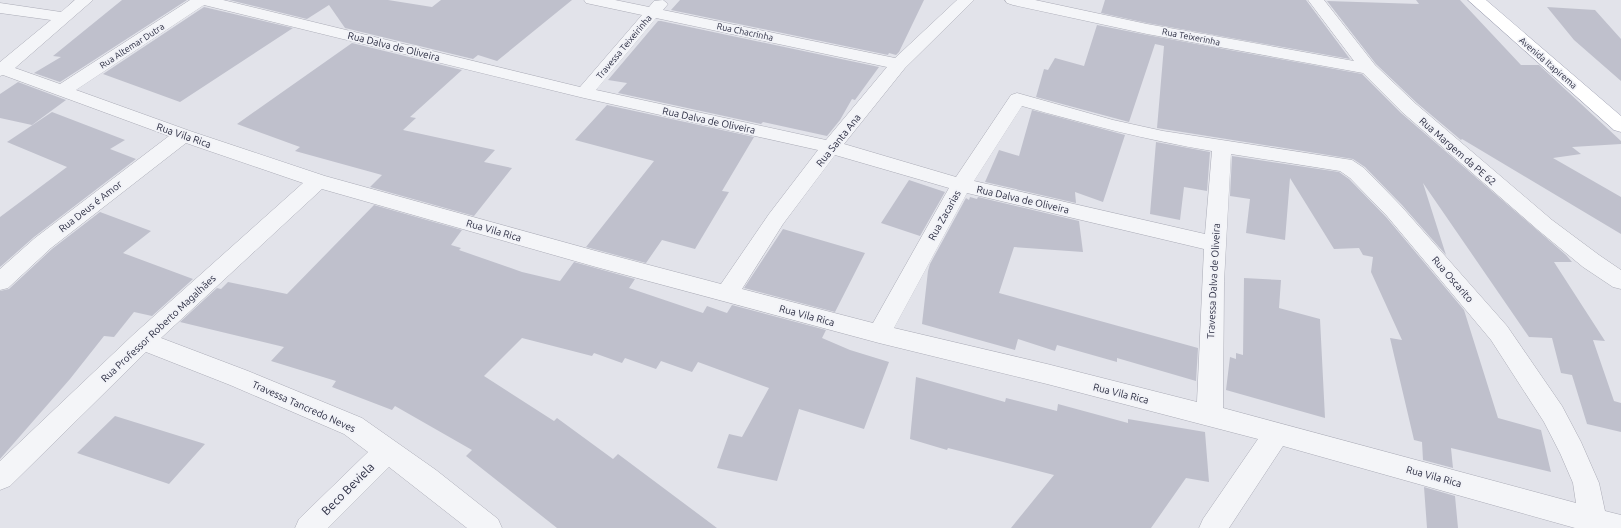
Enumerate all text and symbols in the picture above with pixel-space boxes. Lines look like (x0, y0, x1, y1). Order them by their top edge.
street label: Travessa Teixeirinha (594, 13, 654, 81)
street label: Rua Altemar Dutra (98, 21, 166, 71)
street label: Rua Chacrinha (716, 21, 774, 43)
street label: Rua Teixerinha (1161, 26, 1221, 48)
street label: Rua Dalva de Oliveira (347, 30, 441, 63)
street label: Avenida Itapirema (1517, 35, 1579, 91)
street label: Rua Dalva de Oliveira (661, 105, 756, 136)
street label: Rua Santa Ana (814, 112, 863, 169)
street label: Rua Margem da PE 62 (1417, 115, 1498, 188)
street label: Rua Vila Rica (155, 121, 213, 150)
street label: Rua Deus é Amor (57, 178, 124, 234)
street label: Rua Dalva de Oliveira (976, 183, 1070, 215)
street label: Rua Zacarias (926, 188, 963, 242)
street label: Rua Vila Rica (465, 217, 523, 244)
street label: Travessa Dalva de Oliveira (1205, 223, 1222, 339)
street label: Rua Oscarito (1430, 254, 1476, 305)
street label: Rua Professor Roberto Magalhães (99, 272, 218, 384)
street label: Rua Vila Rica (778, 303, 836, 328)
street label: Travessa Tancredo Neves (250, 379, 357, 434)
street label: Rua Vila Rica (1092, 381, 1150, 406)
street label: Beco Beviela (319, 460, 376, 517)
street label: Rua Vila Rica (1405, 464, 1463, 489)

